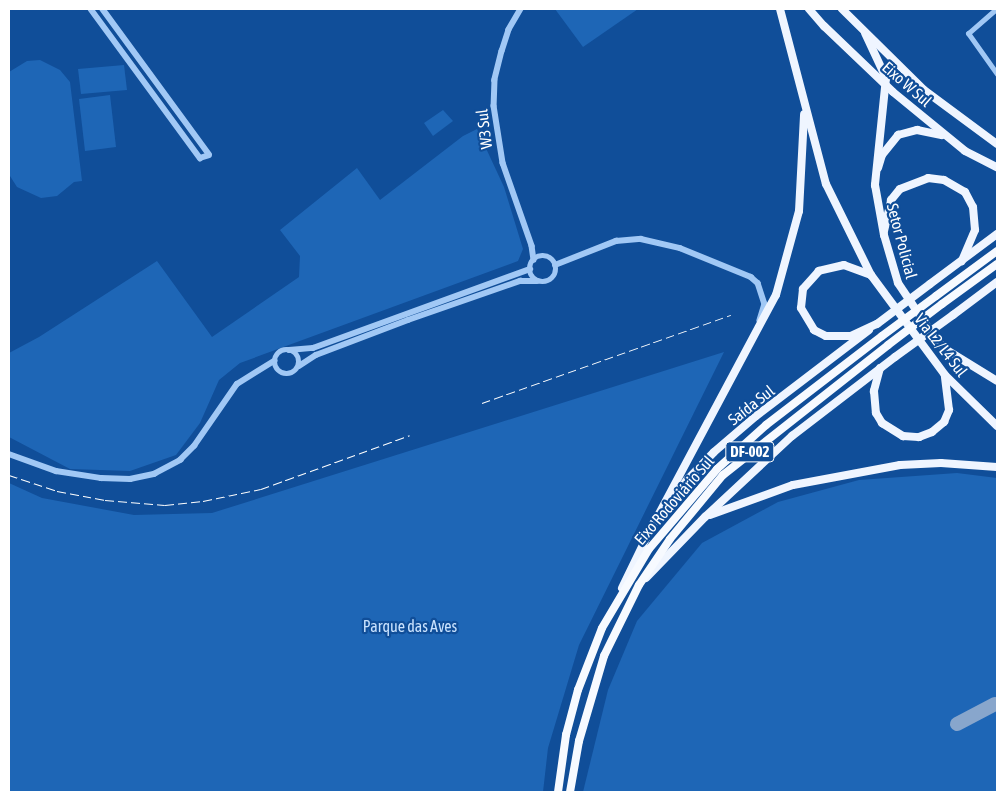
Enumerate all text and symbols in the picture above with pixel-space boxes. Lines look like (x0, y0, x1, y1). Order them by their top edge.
street label: Eixo W Sul (878, 57, 936, 111)
street label: W3 Sul (472, 108, 496, 150)
street label: Setor Policial (883, 201, 921, 281)
street label: Via L2/L4 Sul (910, 310, 972, 380)
street label: Saída Sul (724, 381, 778, 429)
road number: DF-002 (725, 440, 775, 464)
street label: Eixo Rodoviário Sul (630, 452, 718, 548)
park label: Parque das Aves (363, 616, 457, 636)

